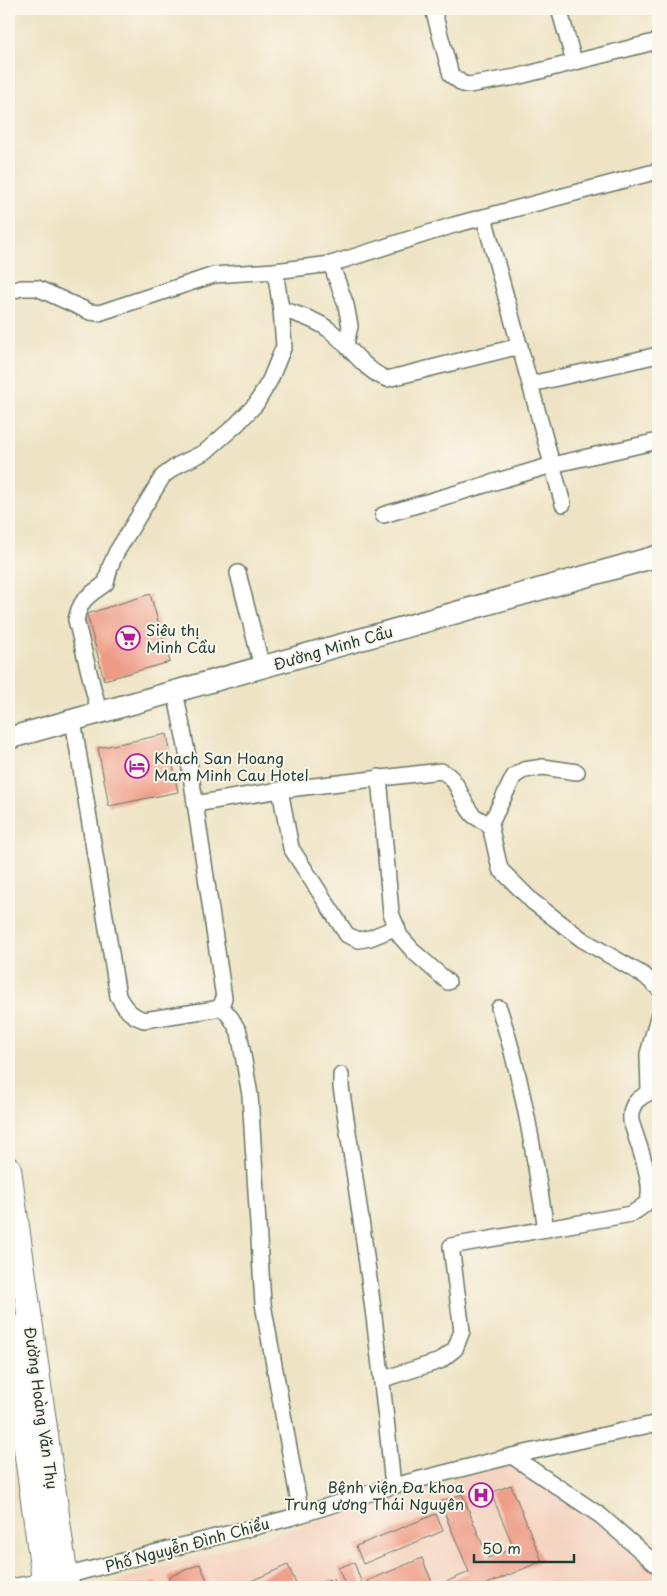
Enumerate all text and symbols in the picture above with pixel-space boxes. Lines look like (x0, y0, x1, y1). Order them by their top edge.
place label: Siêu thị Minh Cầu (146, 618, 216, 658)
street label: Đường Minh Cầu (271, 619, 395, 675)
supermarket icon: Siêu thị Minh Cầu (115, 625, 141, 651)
place label: Khach San Hoang Mam Minh Cau Hotel (154, 746, 309, 786)
hotel icon: Khach San Hoang Mam Minh Cau Hotel (124, 753, 150, 779)
street label: Đường Hoàng Văn Thụ (19, 1325, 65, 1491)
place label: Bệnh viện Đa khoa Trung ương Thái Nguyên (284, 1475, 465, 1515)
hospital icon: Bệnh viện Đa khoa Trung ương Thái Nguyên (468, 1482, 494, 1508)
street label: Phố Nguyễn Đình Chiểu (102, 1511, 272, 1577)
scale bar (474, 1531, 574, 1563)
text: 50 m (482, 1536, 521, 1559)

